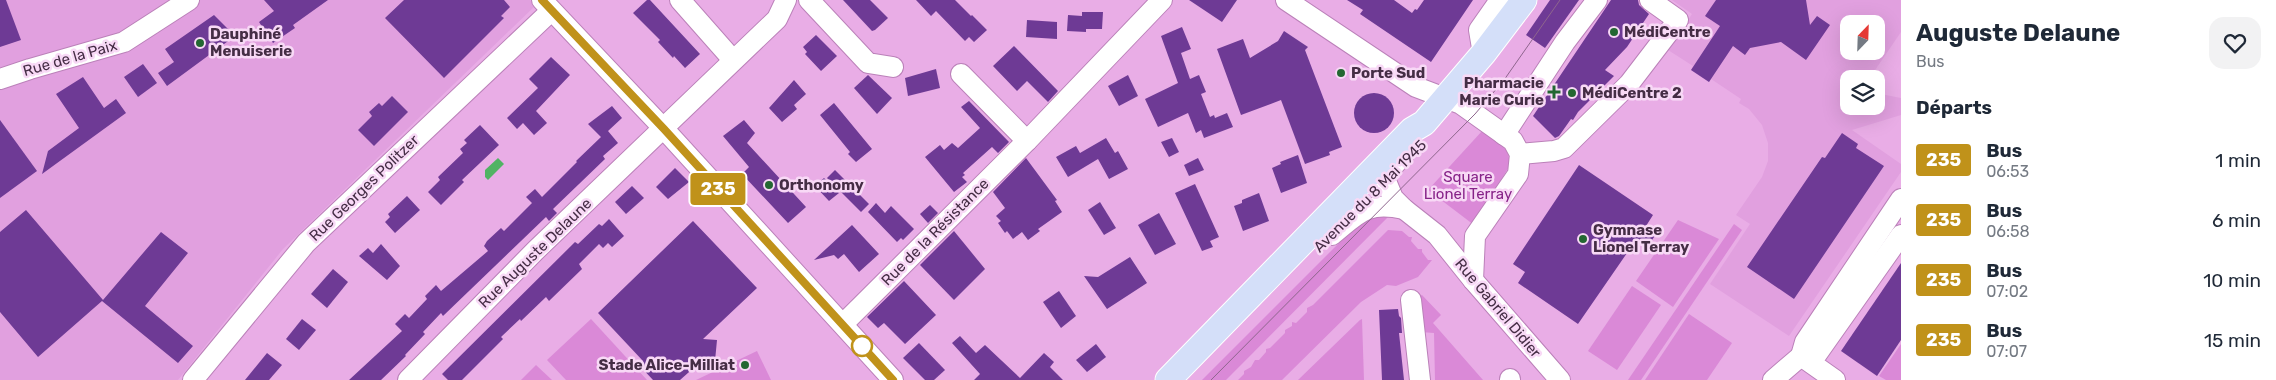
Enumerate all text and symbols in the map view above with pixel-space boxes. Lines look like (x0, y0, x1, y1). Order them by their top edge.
north arrow (1840, 15, 1885, 60)
map controls (1840, 15, 1885, 115)
button: heart (2209, 17, 2261, 69)
text: Auguste Delaune (1916, 19, 2120, 47)
place label: MédiCentre (1624, 23, 1711, 41)
place label: Dauphiné Menuiserie (210, 25, 292, 60)
marker: MédiCentre (1608, 26, 1620, 38)
street label: Rue de la Paix (21, 36, 119, 80)
marker: Dauphiné Menuiserie (194, 37, 206, 49)
text: Bus (1916, 52, 1944, 71)
place label: Porte Sud (1351, 64, 1425, 82)
marker: Porte Sud (1335, 67, 1347, 79)
button: layers (1840, 70, 1885, 115)
place label: Pharmacie Marie Curie (1459, 74, 1544, 109)
place label: MédiCentre 2 (1582, 84, 1682, 102)
marker: Pharmacie Marie Curie (1548, 86, 1560, 98)
marker: MédiCentre 2 (1566, 87, 1578, 99)
text: Départs (1916, 96, 1992, 119)
street label: Rue Georges Politzer (305, 131, 423, 245)
street label: Avenue du 8 Mai 1945 (1310, 136, 1430, 256)
text: Bus (1986, 139, 2022, 162)
text: 235 (1926, 149, 1961, 171)
text: 1 min (2215, 149, 2261, 172)
text: 06:53 (1986, 162, 2029, 181)
park label: Square Lionel Terray (1424, 168, 1512, 203)
line badge: 235 (689, 173, 747, 205)
street label: Rue de la Résistance (878, 175, 992, 289)
place label: Orthonomy (779, 176, 864, 194)
text: 235 (700, 178, 736, 200)
marker: Orthonomy (763, 179, 775, 191)
street label: Rue Auguste Delaune (475, 194, 595, 312)
text: Bus (1986, 199, 2022, 222)
text: 235 (1926, 209, 1961, 231)
text: 6 min (2212, 209, 2261, 232)
place label: Gymnase Lionel Terray (1593, 221, 1689, 256)
text: 06:58 (1986, 222, 2030, 241)
marker: Gymnase Lionel Terray (1577, 233, 1589, 245)
street label: Rue Gabriel Didier (1451, 255, 1545, 362)
text: Bus (1986, 259, 2022, 282)
text: 235 (1926, 269, 1961, 291)
text: 10 min (2203, 269, 2261, 292)
text: 07:02 (1986, 282, 2028, 301)
text: Bus (1986, 319, 2022, 342)
text: 235 (1926, 329, 1961, 351)
text: 15 min (2204, 329, 2261, 352)
unlabelled marker (851, 335, 873, 357)
text: 07:07 (1986, 342, 2027, 361)
place label: Stade Alice-Milliat (598, 356, 735, 374)
marker: Stade Alice-Milliat (739, 359, 751, 371)

